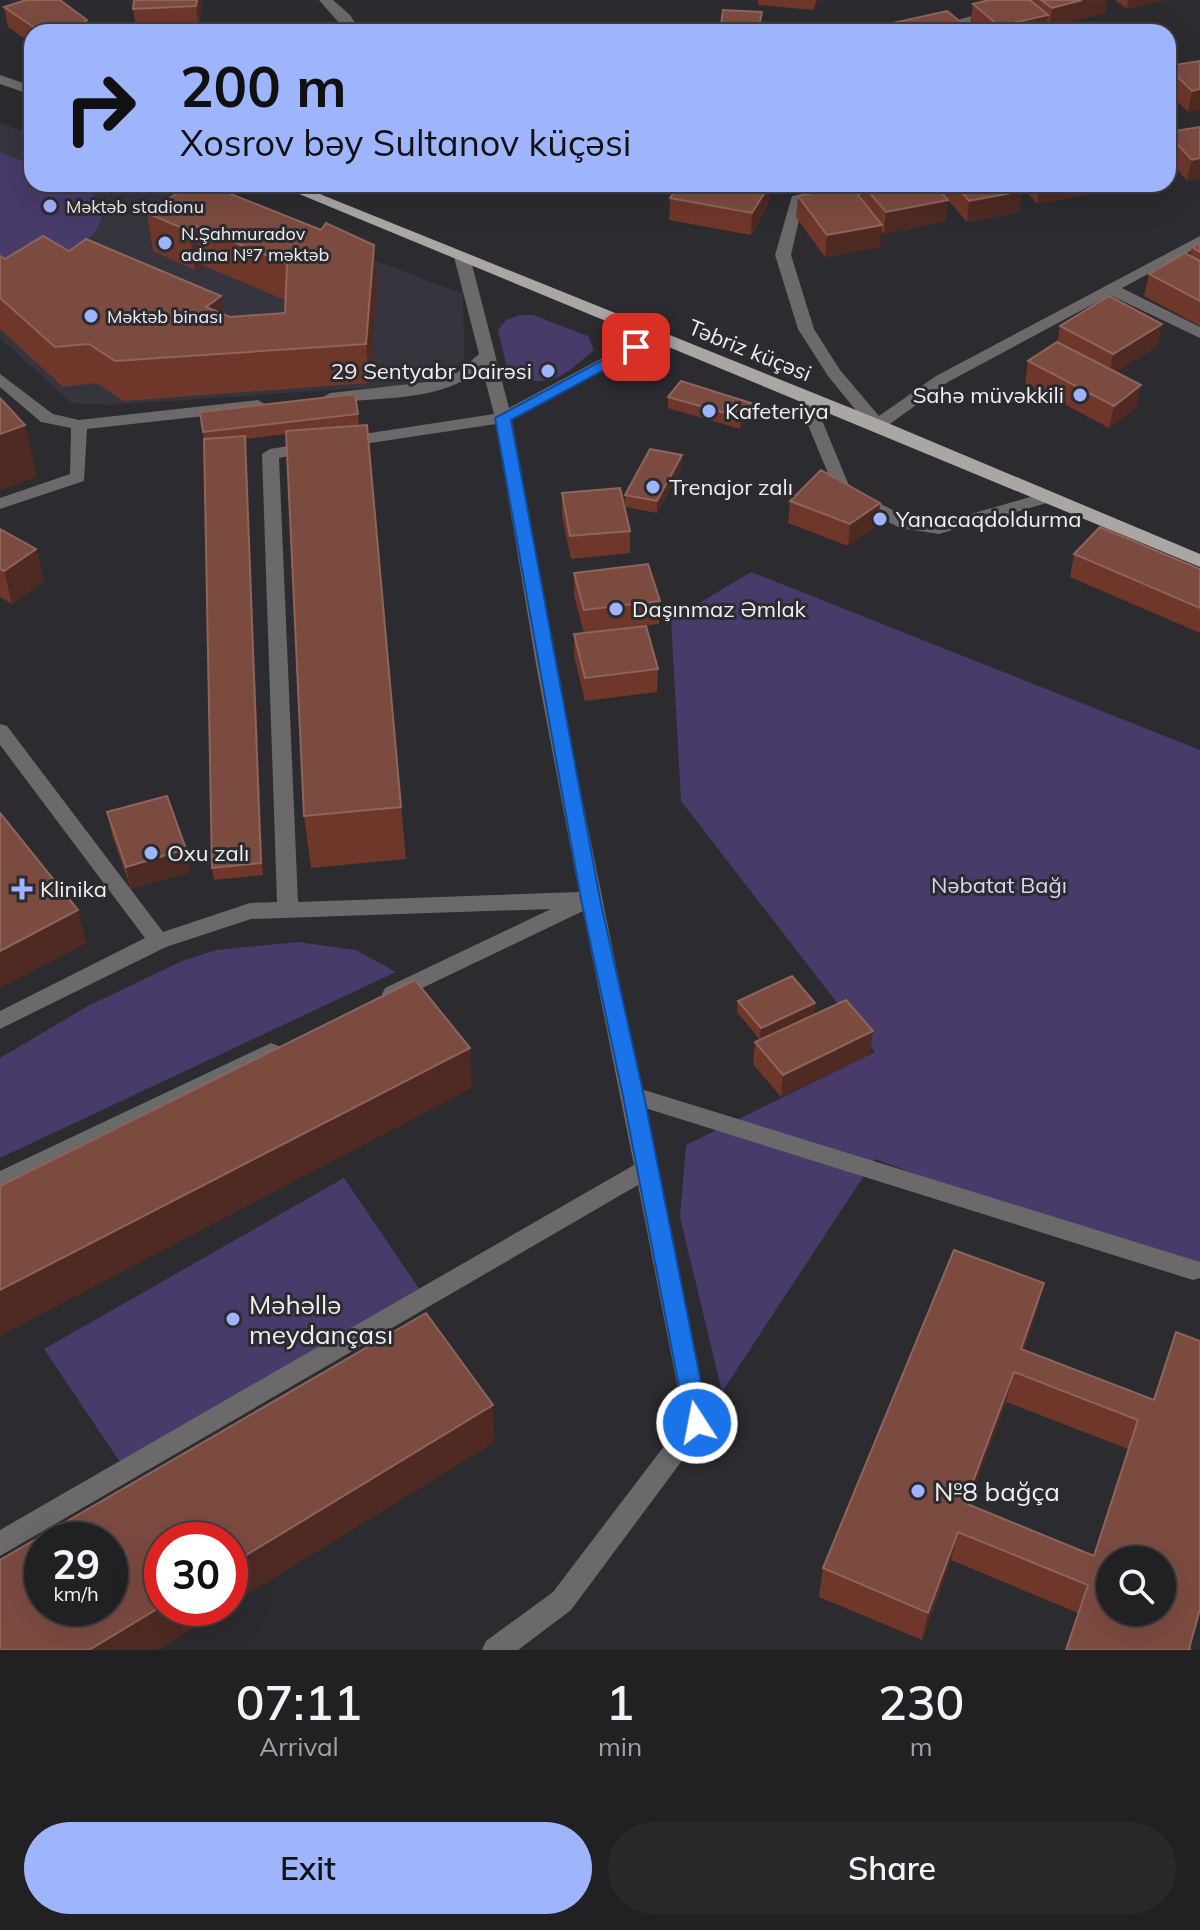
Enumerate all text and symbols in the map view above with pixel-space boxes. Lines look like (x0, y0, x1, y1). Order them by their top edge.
text: 200 m (180, 51, 347, 121)
icon: right (48, 56, 152, 160)
text: Xosrov bəy Sultanov küçəsi (180, 120, 631, 165)
place label: Məktəb stadionu (66, 195, 204, 218)
marker: Məktəb stadionu (41, 197, 59, 215)
place label: N.Şahmuradov adına №7 məktəb (181, 222, 329, 266)
marker: N.Şahmuradov adına №7 məktəb (156, 234, 174, 252)
place label: Məktəb binası (107, 305, 222, 328)
marker: Məktəb binası (82, 307, 100, 325)
pin (602, 313, 670, 381)
street label: Təbriz küçəsi (685, 313, 815, 387)
icon: arrive (614, 325, 658, 369)
place label: 29 Sentyabr Dairəsi (331, 357, 532, 385)
marker: 29 Sentyabr Dairəsi (539, 362, 557, 380)
place label: Sahə müvəkkili (913, 381, 1064, 409)
marker: Sahə müvəkkili (1071, 386, 1089, 404)
place label: Kafeteriya (725, 397, 829, 425)
marker: Kafeteriya (700, 402, 718, 420)
place label: Trenajor zalı (669, 473, 793, 501)
marker: Trenajor zalı (644, 478, 662, 496)
place label: Yanacaqdoldurma (895, 505, 1082, 533)
marker: Yanacaqdoldurma (871, 510, 889, 528)
place label: Daşınmaz Əmlak (632, 595, 807, 623)
marker: Daşınmaz Əmlak (607, 600, 625, 618)
place label: Oxu zalı (167, 839, 249, 867)
marker: Oxu zalı (142, 844, 160, 862)
park label: Nəbatat Bağı (931, 871, 1067, 899)
place label: Klinika (40, 875, 107, 903)
marker: Klinika (11, 878, 33, 900)
place label: Məhəllə meydançası (249, 1288, 393, 1351)
marker: Məhəllə meydançası (224, 1310, 242, 1328)
position arrow (655, 1381, 739, 1465)
place label: №8 bağça (934, 1475, 1060, 1508)
marker: №8 bağça (909, 1482, 927, 1500)
speed limit sign: 30 (144, 1522, 248, 1626)
text: 29 (52, 1539, 100, 1589)
map controls (1096, 1546, 1176, 1626)
button: search (1096, 1546, 1176, 1626)
text: km/h (53, 1581, 99, 1606)
text: 07:11 (236, 1672, 362, 1732)
text: 1 (606, 1672, 634, 1732)
text: 230 (878, 1672, 964, 1732)
text: Arrival (259, 1730, 339, 1763)
text: min (598, 1730, 642, 1763)
text: m (910, 1730, 933, 1763)
button: Exit (24, 1822, 592, 1914)
button: Share (608, 1822, 1176, 1914)

